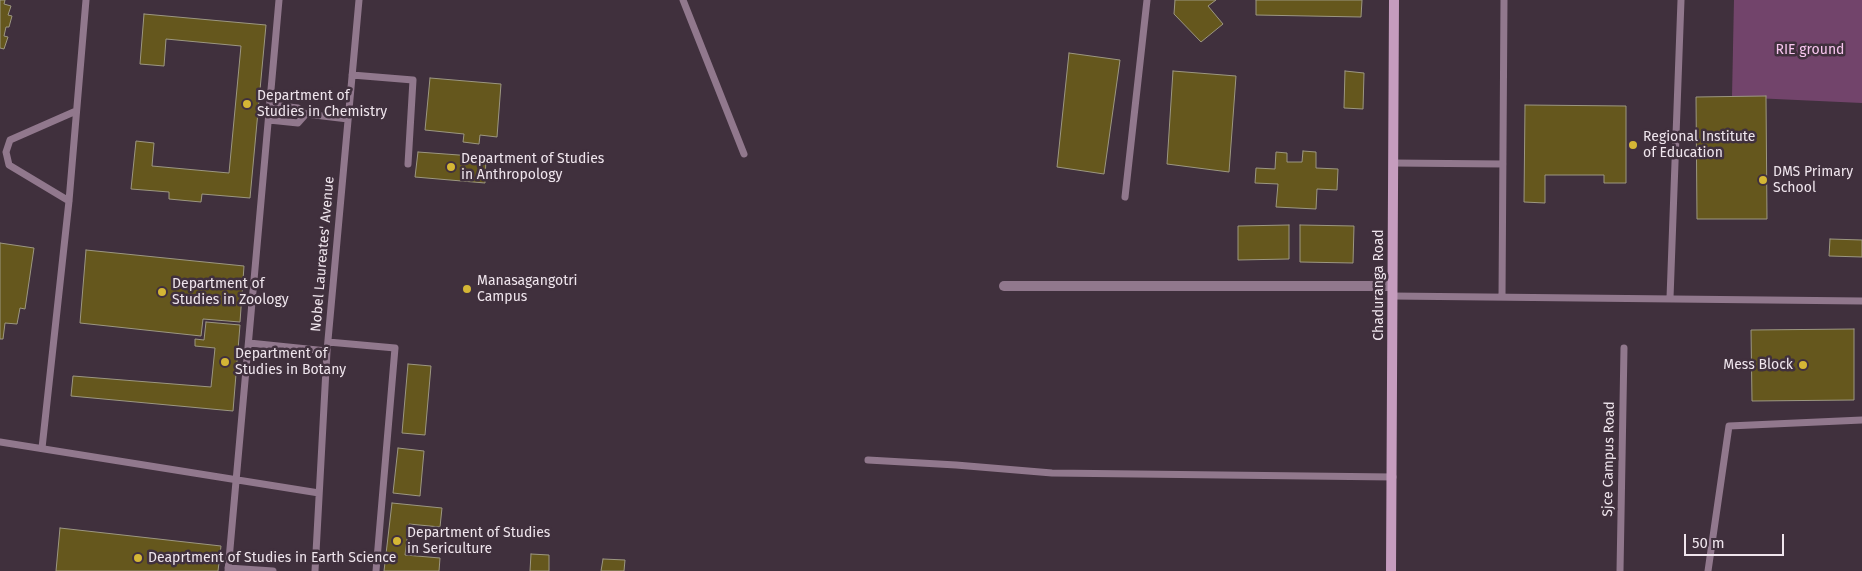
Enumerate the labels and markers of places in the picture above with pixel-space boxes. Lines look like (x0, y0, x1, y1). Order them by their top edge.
place label: Department of Studies in Chemistry (257, 88, 387, 120)
marker: Department of Studies in Chemistry (241, 98, 253, 110)
place label: Regional Institute of Education (1643, 129, 1755, 162)
marker: Regional Institute of Education (1627, 139, 1639, 151)
place label: Department of Studies in Anthropology (461, 151, 604, 184)
marker: Department of Studies in Anthropology (445, 161, 457, 173)
place label: DMS Primary School (1773, 164, 1853, 196)
marker: DMS Primary School (1757, 174, 1769, 186)
place label: Manasagangotri Campus (477, 273, 578, 306)
place label: Department of Studies in Zoology (172, 276, 289, 308)
marker: Manasagangotri Campus (461, 283, 473, 295)
marker: Department of Studies in Zoology (156, 286, 168, 298)
place label: Department of Studies in Botany (235, 346, 346, 378)
marker: Department of Studies in Botany (219, 356, 231, 368)
place label: Mess Block (1723, 357, 1793, 373)
marker: Mess Block (1797, 359, 1809, 371)
place label: Department of Studies in Sericulture (407, 525, 550, 558)
marker: Department of Studies in Sericulture (391, 535, 403, 547)
place label: Deaprtment of Studies in Earth Science (148, 550, 396, 566)
marker: Deaprtment of Studies in Earth Science (132, 552, 144, 564)

